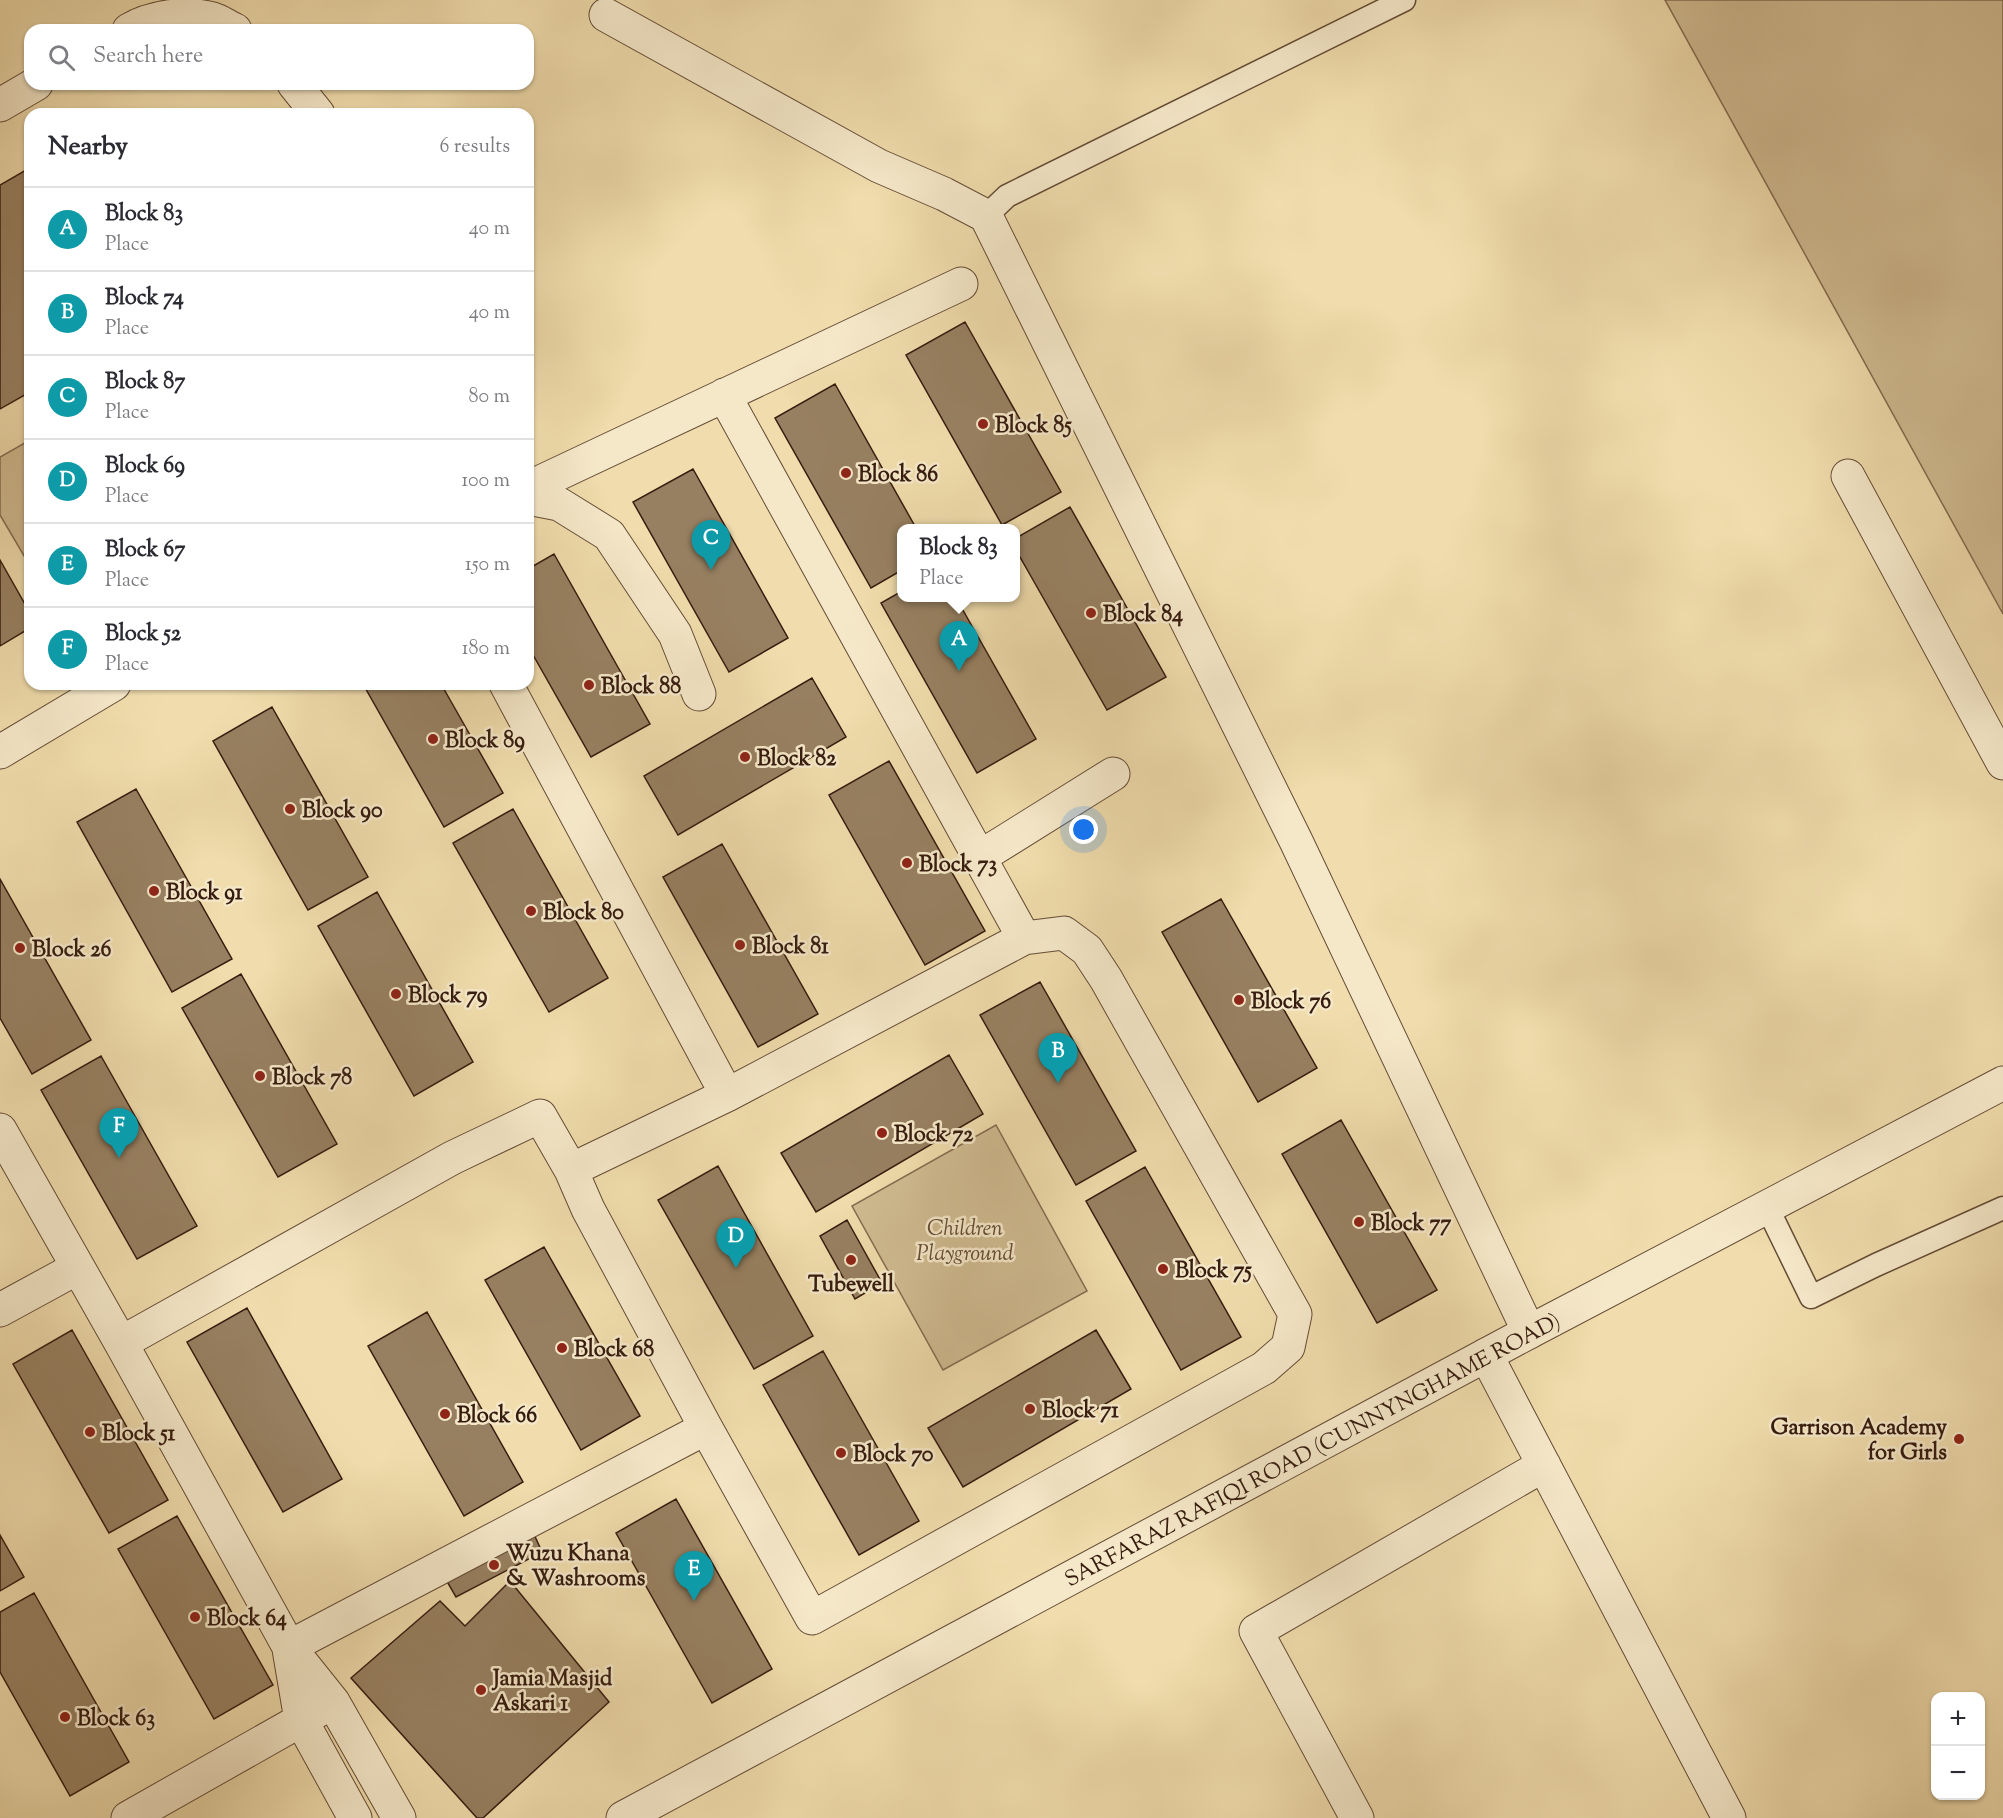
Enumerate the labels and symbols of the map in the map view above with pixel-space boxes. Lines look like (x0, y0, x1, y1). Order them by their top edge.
place label: Block 85 (995, 411, 1072, 443)
marker: Block 85 (976, 417, 990, 431)
place label: Block 86 (858, 460, 938, 492)
marker: Block 86 (839, 466, 853, 480)
pin: C (692, 520, 730, 570)
place label: Block 84 (1103, 600, 1183, 632)
marker: Block 84 (1084, 606, 1098, 620)
pin: A (940, 622, 978, 671)
place label: Block 88 (601, 672, 681, 704)
marker: Block 88 (582, 678, 596, 692)
place label: Block 89 (445, 726, 525, 758)
marker: Block 89 (426, 732, 440, 746)
place label: Block 82 (757, 744, 837, 776)
marker: Block 82 (738, 750, 752, 764)
place label: Block 90 (302, 796, 383, 828)
marker: Block 90 (283, 802, 297, 816)
your location (1069, 815, 1098, 844)
place label: Block 73 (919, 850, 997, 882)
marker: Block 73 (900, 856, 914, 870)
place label: Block 91 (166, 878, 243, 910)
marker: Block 91 (147, 884, 161, 898)
place label: Block 80 (543, 898, 624, 930)
marker: Block 80 (524, 904, 538, 918)
place label: Block 81 (752, 932, 829, 964)
place label: Block 26 (32, 935, 112, 967)
marker: Block 81 (733, 938, 747, 952)
marker: Block 26 (13, 941, 27, 955)
place label: Block 79 (408, 981, 488, 1013)
marker: Block 79 (389, 987, 403, 1001)
place label: Block 76 (1251, 987, 1331, 1019)
marker: Block 76 (1232, 993, 1246, 1007)
pin: B (1038, 1034, 1078, 1083)
place label: Block 78 (272, 1063, 352, 1095)
marker: Block 78 (253, 1069, 267, 1083)
pin: F (100, 1108, 138, 1158)
place label: Block 72 (894, 1120, 974, 1152)
marker: Block 72 (875, 1126, 889, 1140)
place label: Block 77 (1371, 1209, 1452, 1241)
park label: Children Playground (916, 1214, 1014, 1271)
marker: Block 77 (1352, 1215, 1366, 1229)
pin: D (716, 1218, 756, 1268)
marker: Tubewell (844, 1253, 858, 1267)
place label: Block 75 (1175, 1256, 1252, 1288)
marker: Block 75 (1156, 1262, 1170, 1276)
place label: Tubewell (808, 1270, 895, 1302)
street label: SARFARAZ RAFIQI ROAD (CUNNYNGHAME ROAD) (1060, 1307, 1567, 1597)
place label: Block 68 (574, 1335, 654, 1367)
marker: Block 68 (555, 1341, 569, 1355)
place label: Block 71 (1042, 1396, 1119, 1428)
place label: Block 66 (457, 1401, 537, 1433)
marker: Block 71 (1023, 1402, 1037, 1416)
marker: Block 66 (438, 1407, 452, 1421)
place label: Garrison Academy for Girls (1771, 1413, 1947, 1470)
place label: Block 51 (102, 1419, 176, 1451)
marker: Block 51 (83, 1425, 97, 1439)
marker: Garrison Academy for Girls (1952, 1432, 1966, 1446)
place label: Block 70 (853, 1440, 934, 1472)
marker: Block 70 (834, 1446, 848, 1460)
place label: Wuzu Khana & Washrooms (506, 1539, 646, 1596)
pin: E (674, 1552, 714, 1601)
marker: Wuzu Khana & Washrooms (487, 1558, 501, 1572)
place label: Block 64 (207, 1604, 287, 1636)
marker: Block 64 (188, 1610, 202, 1624)
place label: Jamia Masjid Askari 1 (491, 1664, 613, 1721)
marker: Jamia Masjid Askari 1 (474, 1683, 488, 1697)
place label: Block 63 (77, 1704, 155, 1736)
marker: Block 63 (58, 1710, 72, 1724)

